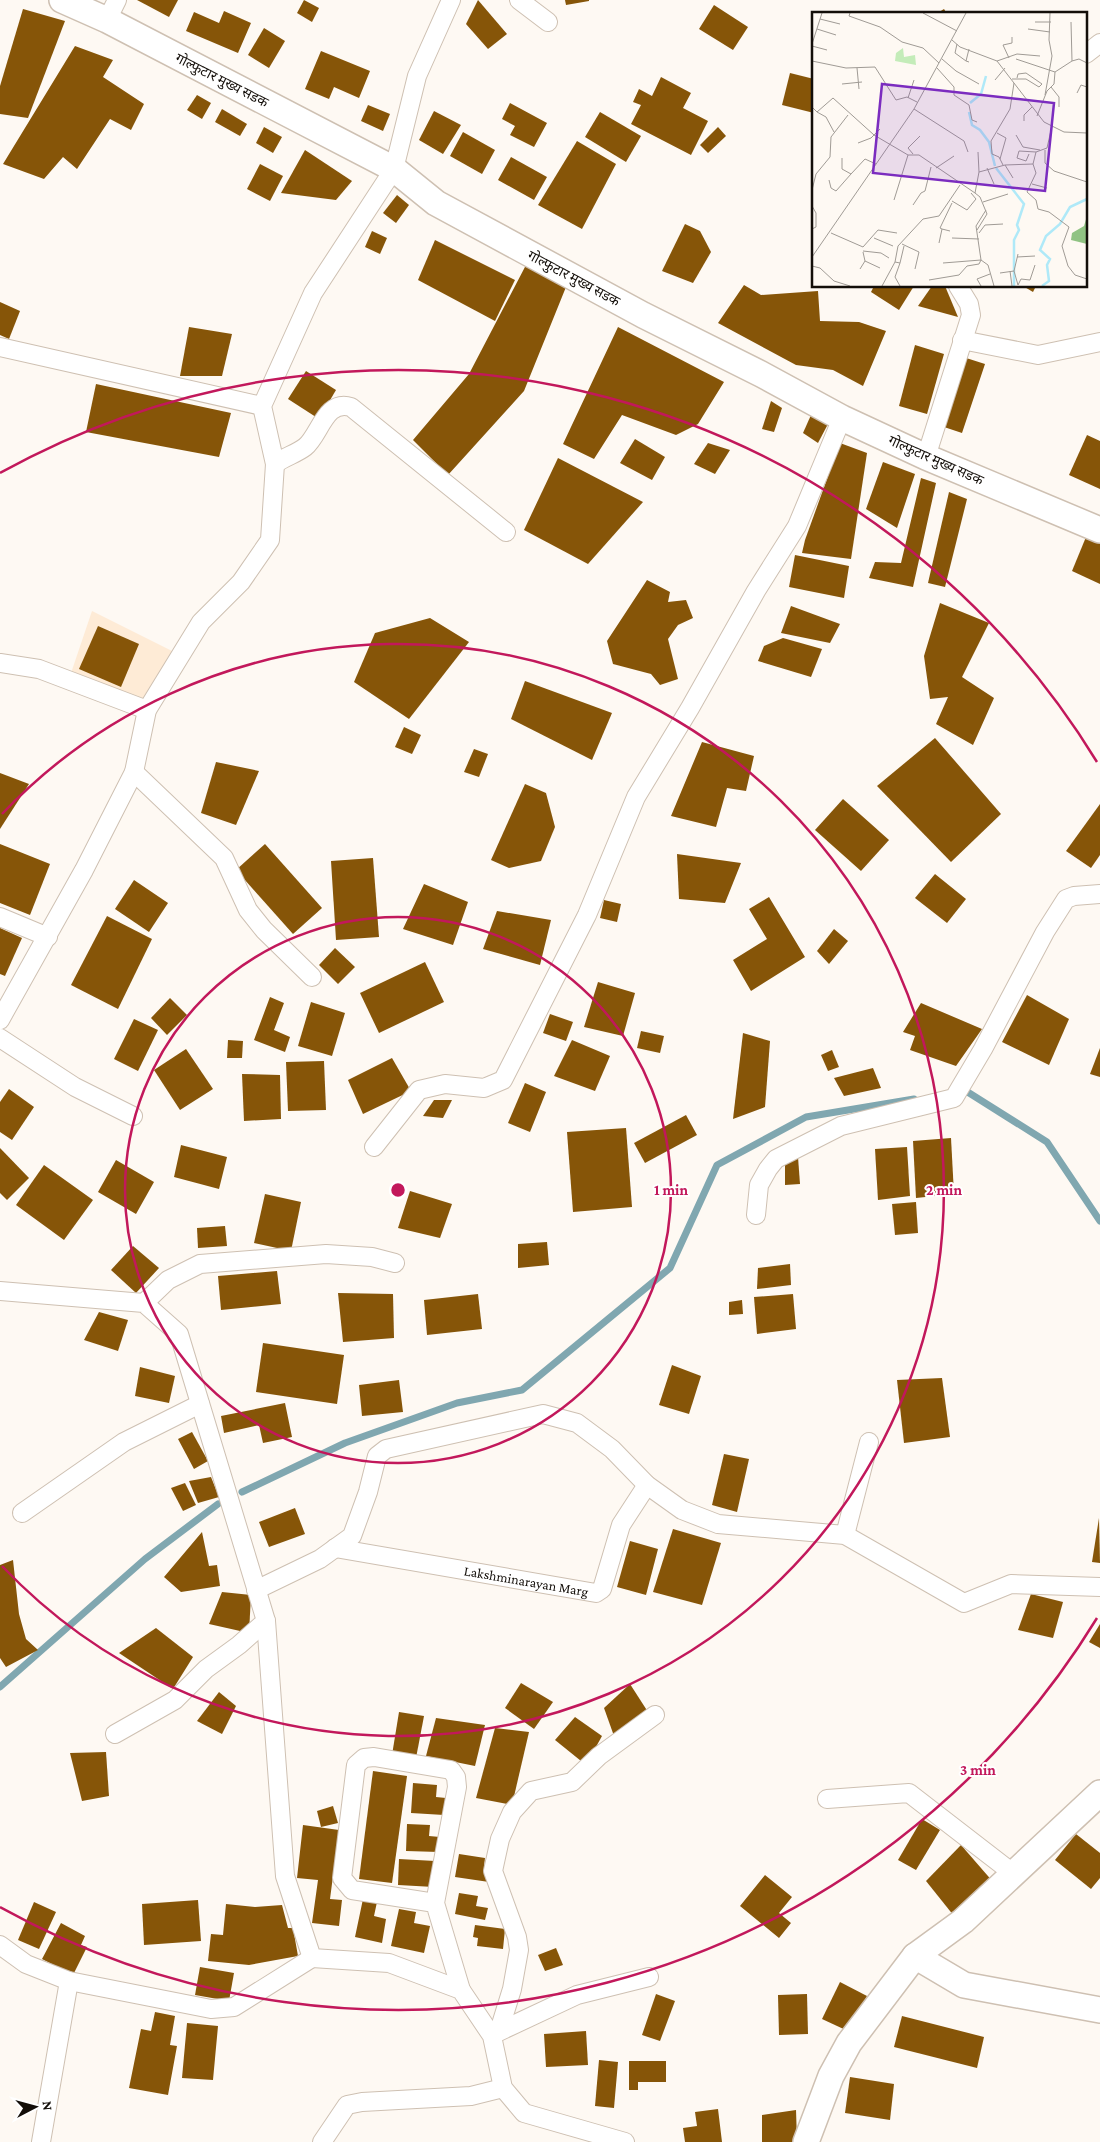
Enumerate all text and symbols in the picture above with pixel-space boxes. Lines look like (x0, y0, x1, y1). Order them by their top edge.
inset map (812, 12, 1088, 288)
street label: गोल्फुटार मुख्य सडक (172, 50, 271, 112)
street label: गोल्फुटार मुख्य सडक (524, 247, 623, 311)
street label: गोल्फुटार मुख्य सडक (885, 432, 986, 490)
centre of rings (389, 1181, 407, 1199)
text: 1 min (654, 1182, 688, 1198)
text: 2 min (926, 1182, 962, 1198)
street label: Lakshminarayan Marg (463, 1562, 590, 1600)
text: 3 min (960, 1762, 996, 1778)
north arrow (10, 2082, 60, 2132)
text: N (39, 2100, 56, 2112)

